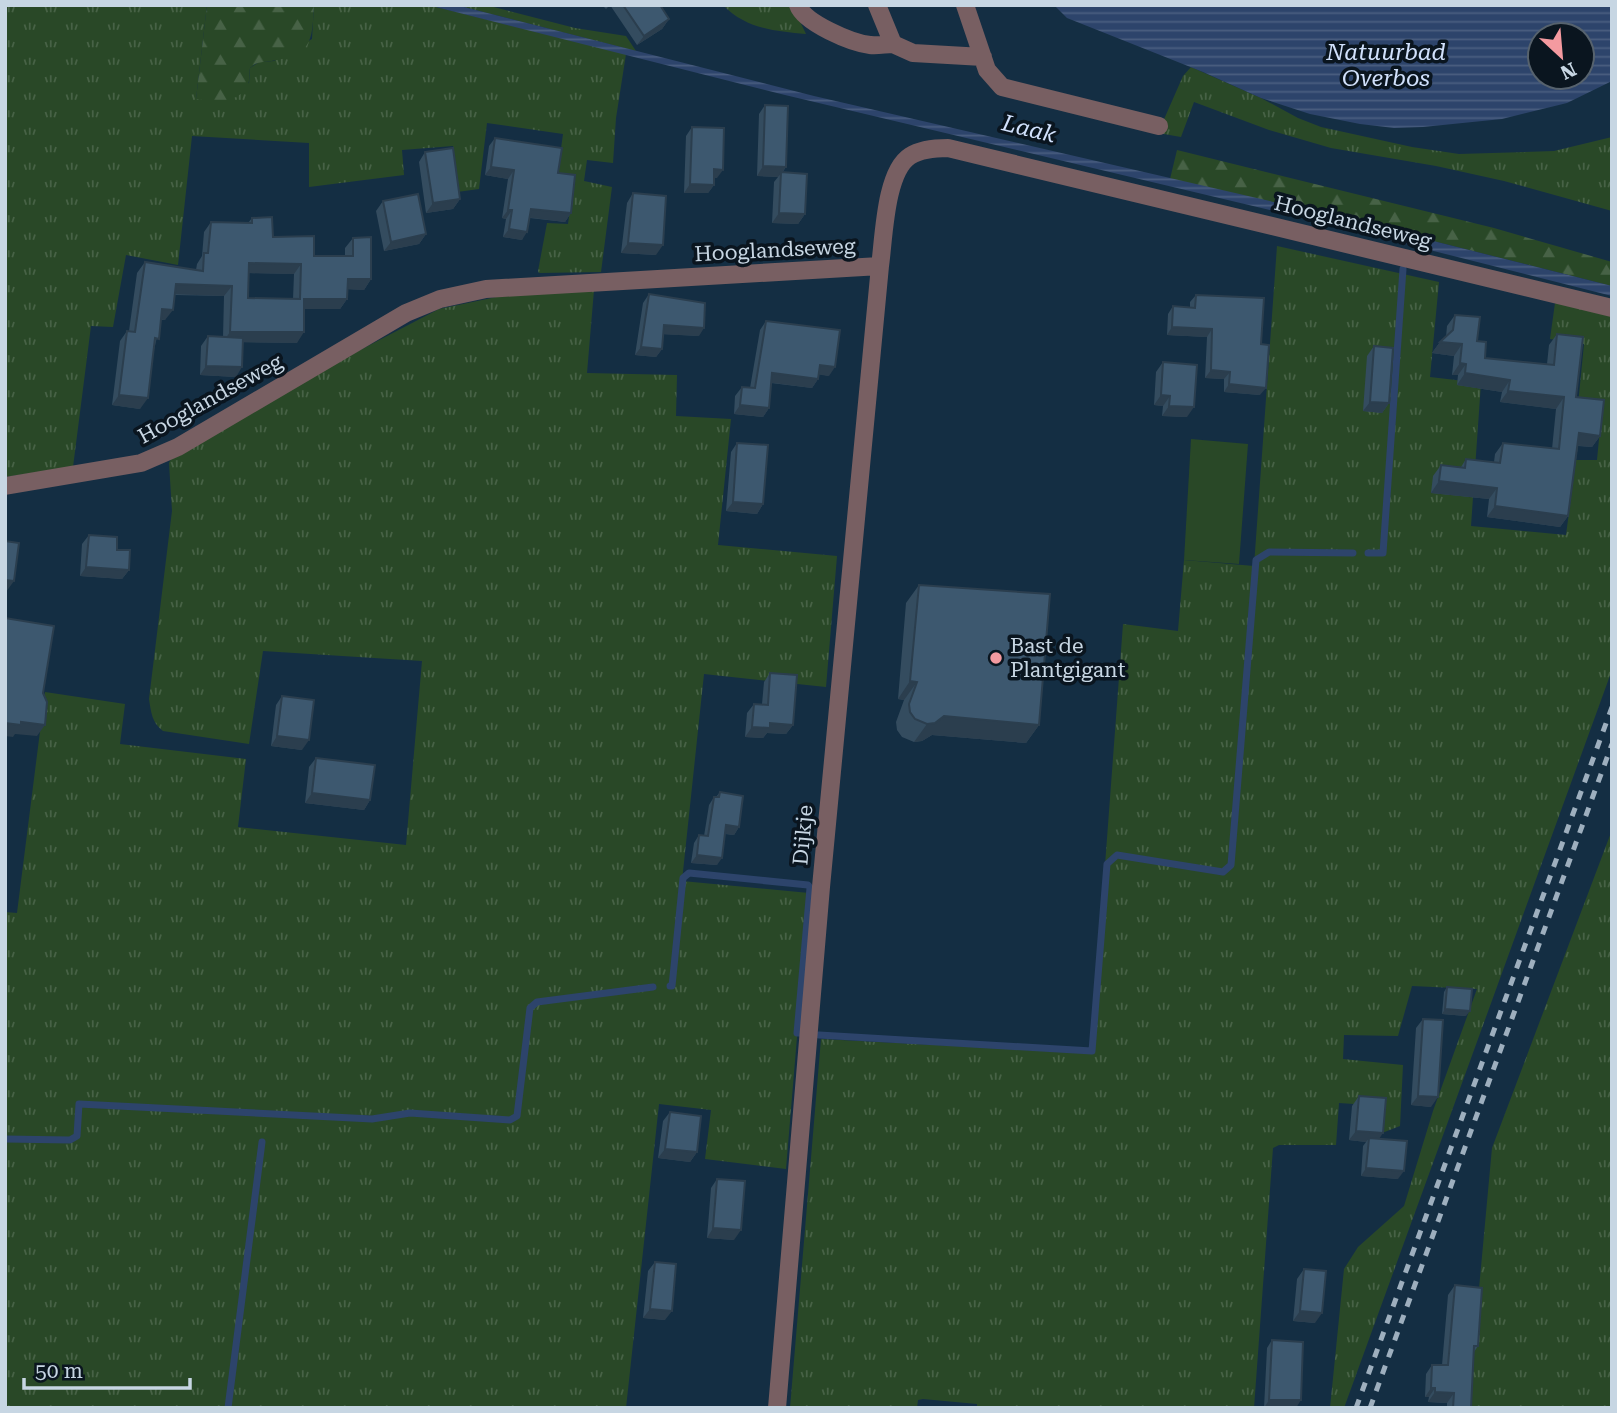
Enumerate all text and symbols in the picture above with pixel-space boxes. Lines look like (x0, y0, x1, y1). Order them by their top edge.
north arrow (1526, 21, 1596, 91)
water label: Natuurbad Overbos (1325, 39, 1446, 92)
text: N (1556, 57, 1580, 85)
water label: Laak (998, 109, 1059, 149)
street label: Hooglandseweg (1272, 191, 1434, 253)
street label: Hooglandseweg (694, 234, 856, 266)
street label: Hooglandseweg (134, 349, 286, 449)
place label: Bast de Plantgigant (1010, 634, 1126, 682)
marker: Bast de Plantgigant (988, 650, 1004, 666)
street label: Dijkje (788, 804, 818, 866)
scale bar (24, 1346, 191, 1390)
text: 50 m (35, 1359, 83, 1383)

